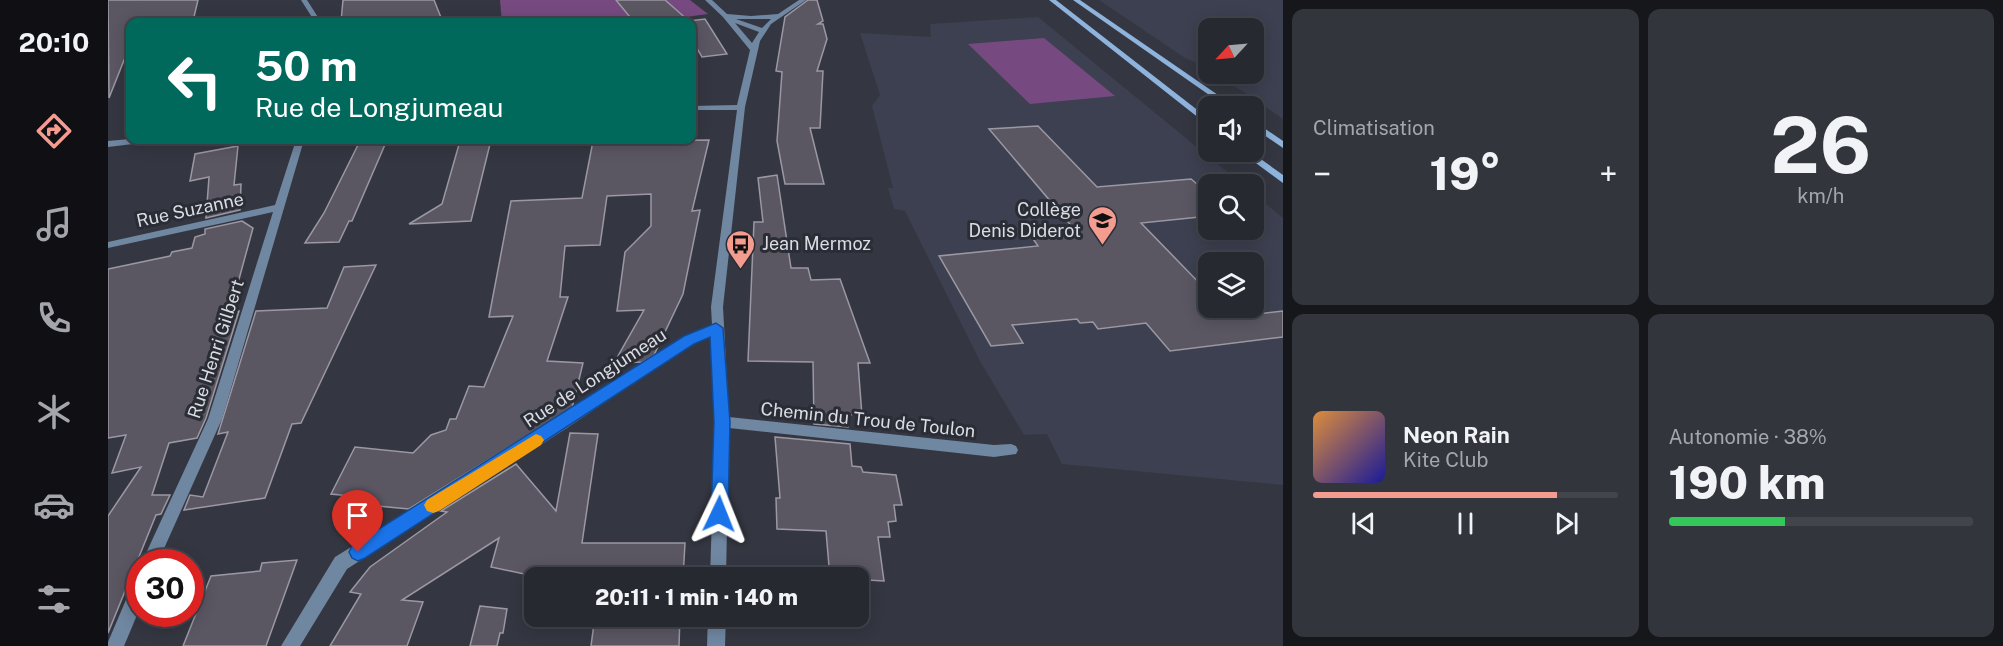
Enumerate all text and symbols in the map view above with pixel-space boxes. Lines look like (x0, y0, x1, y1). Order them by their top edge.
north arrow (1198, 18, 1264, 84)
map controls (1198, 18, 1264, 318)
text: 20:10 (19, 26, 89, 58)
text: 50 m (255, 41, 358, 90)
icon: left (156, 42, 234, 120)
text: Rue de Longjumeau (255, 91, 503, 123)
button: sound (1198, 96, 1264, 162)
text: 26 (1770, 99, 1871, 191)
icon: directions (33, 110, 75, 152)
text: Climatisation (1313, 116, 1435, 140)
text: 19° (1429, 147, 1501, 200)
text: − (1313, 155, 1331, 193)
text: + (1599, 155, 1618, 193)
button: search (1198, 174, 1264, 240)
text: km/h (1797, 184, 1844, 208)
street label: Rue Suzanne (134, 188, 245, 231)
place label: Collège Denis Diderot (969, 199, 1081, 241)
icon: music (33, 203, 75, 245)
school or university icon: Collège Denis Diderot (1086, 204, 1118, 246)
bus stop icon: Jean Mermoz (725, 228, 757, 270)
place label: Jean Mermoz (762, 233, 871, 254)
button: layers (1198, 252, 1264, 318)
street label: Rue Henri Gilbert (183, 277, 248, 421)
icon: phone (33, 297, 75, 339)
street label: Rue de Longjumeau (520, 324, 670, 431)
icon: climate (33, 391, 75, 433)
street label: Chemin du Trou de Toulon (760, 398, 976, 441)
text: Neon Rain (1403, 422, 1510, 448)
text: Autonomie · 38% (1669, 425, 1827, 449)
text: Kite Club (1403, 448, 1488, 472)
text: 190 km (1669, 456, 1825, 509)
position arrow (687, 482, 751, 546)
icon: car (33, 484, 75, 526)
pin (332, 490, 383, 552)
icon: arrive (341, 499, 374, 532)
icon: previous (1347, 507, 1380, 540)
icon: pause (1449, 507, 1482, 540)
icon: next (1550, 507, 1583, 540)
speed limit sign: 30 (126, 549, 204, 627)
icon: filters (33, 578, 75, 620)
text: 20:11 · 1 min · 140 m (595, 584, 798, 610)

